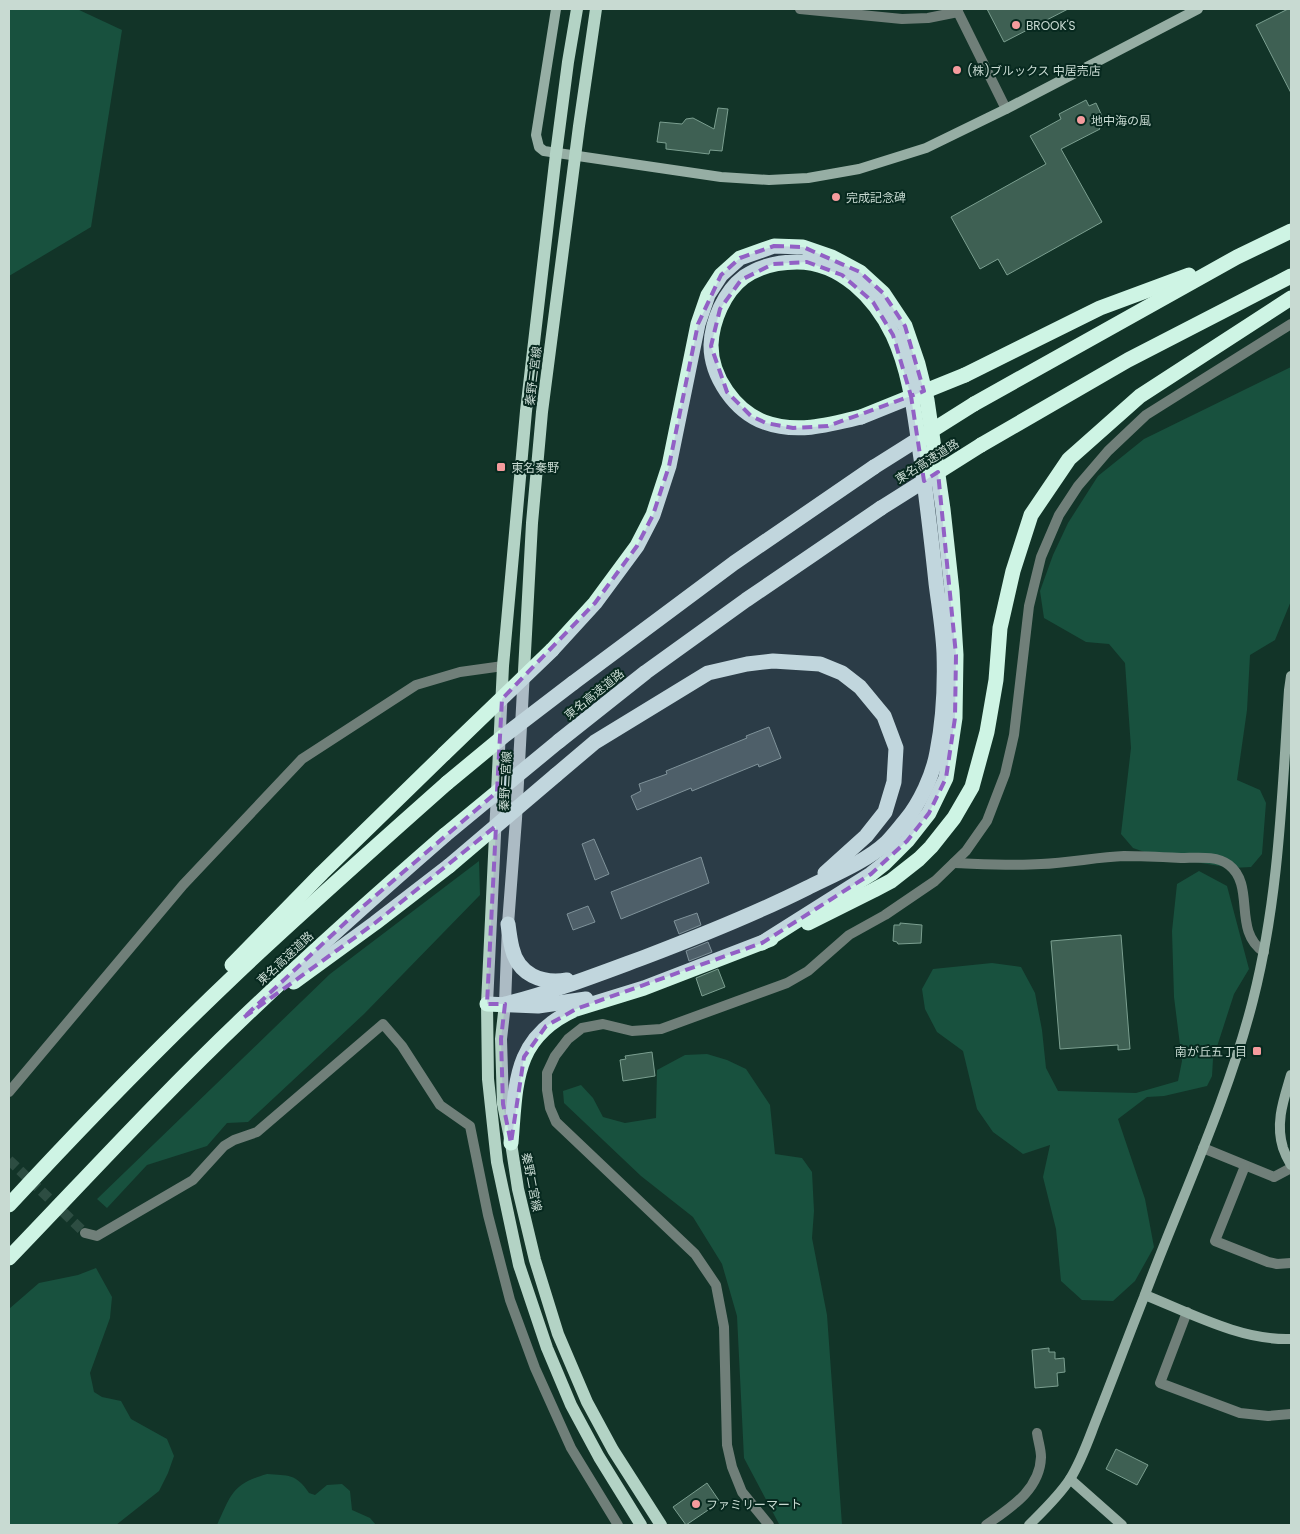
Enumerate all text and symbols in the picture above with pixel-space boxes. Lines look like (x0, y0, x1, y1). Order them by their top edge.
place label: BROOK'S (1026, 17, 1076, 34)
marker: BROOK'S (1010, 19, 1022, 31)
place label: (株)ブルックス 中居売店 (967, 62, 1101, 79)
marker: (株)ブルックス 中居売店 (951, 64, 963, 76)
place label: 地中海の風 (1091, 112, 1151, 129)
marker: 地中海の風 (1075, 114, 1087, 126)
place label: 完成記念碑 (846, 189, 906, 206)
marker: 完成記念碑 (830, 191, 842, 203)
street label: 秦野二宮線 (521, 345, 545, 407)
street label: 東名高速道路 (892, 435, 962, 487)
place label: 東名秦野 (511, 459, 559, 476)
marker: 東名秦野 (495, 461, 507, 473)
street label: 東名高速道路 (561, 665, 627, 723)
street label: 秦野二宮線 (495, 751, 515, 811)
street label: 東名高速道路 (253, 927, 317, 989)
place label: 南が丘五丁目 (1175, 1043, 1247, 1060)
marker: 南が丘五丁目 (1251, 1045, 1263, 1057)
street label: 秦野二宮線 (518, 1151, 546, 1213)
place label: ファミリーマート (706, 1496, 802, 1513)
marker: ファミリーマート (690, 1498, 702, 1510)

